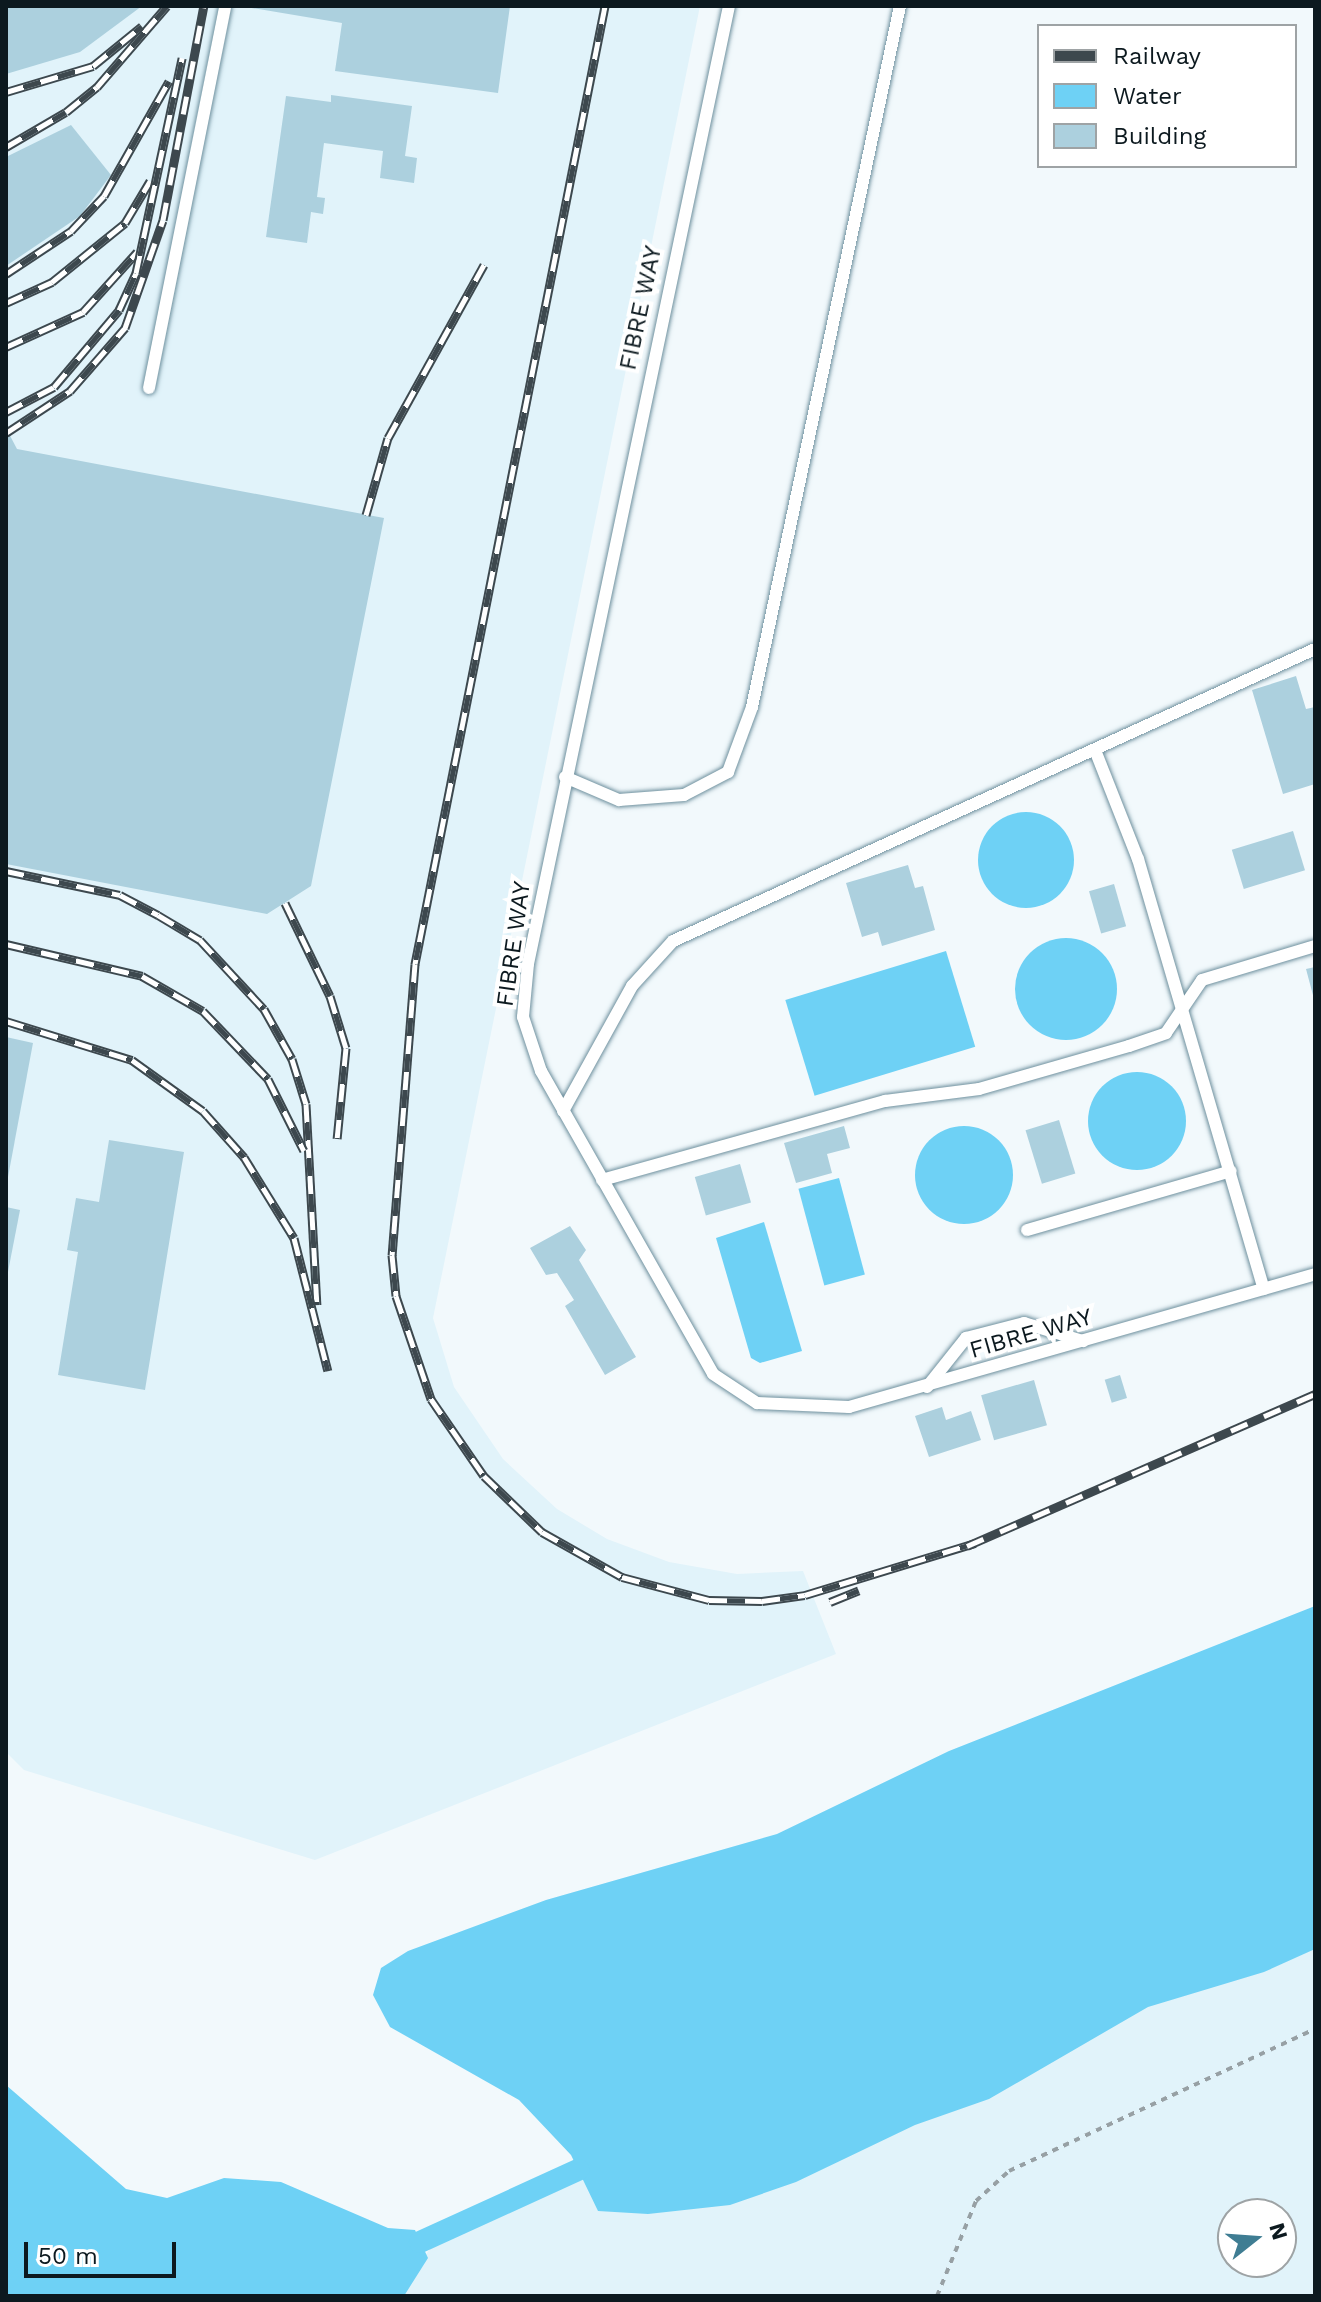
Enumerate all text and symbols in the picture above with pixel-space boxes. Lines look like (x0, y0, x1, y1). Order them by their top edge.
legend (1037, 24, 1297, 168)
text: Railway (1113, 42, 1201, 70)
text: Water (1113, 82, 1182, 110)
text: Building (1113, 122, 1206, 150)
street label: FIBRE WAY (614, 243, 668, 373)
street label: FIBRE WAY (491, 879, 537, 1009)
street label: FIBRE WAY (966, 1303, 1096, 1365)
north arrow (1217, 2198, 1297, 2278)
text: N (1264, 2220, 1293, 2243)
scale bar (28, 2226, 180, 2276)
text: 50 m (38, 2242, 98, 2270)

